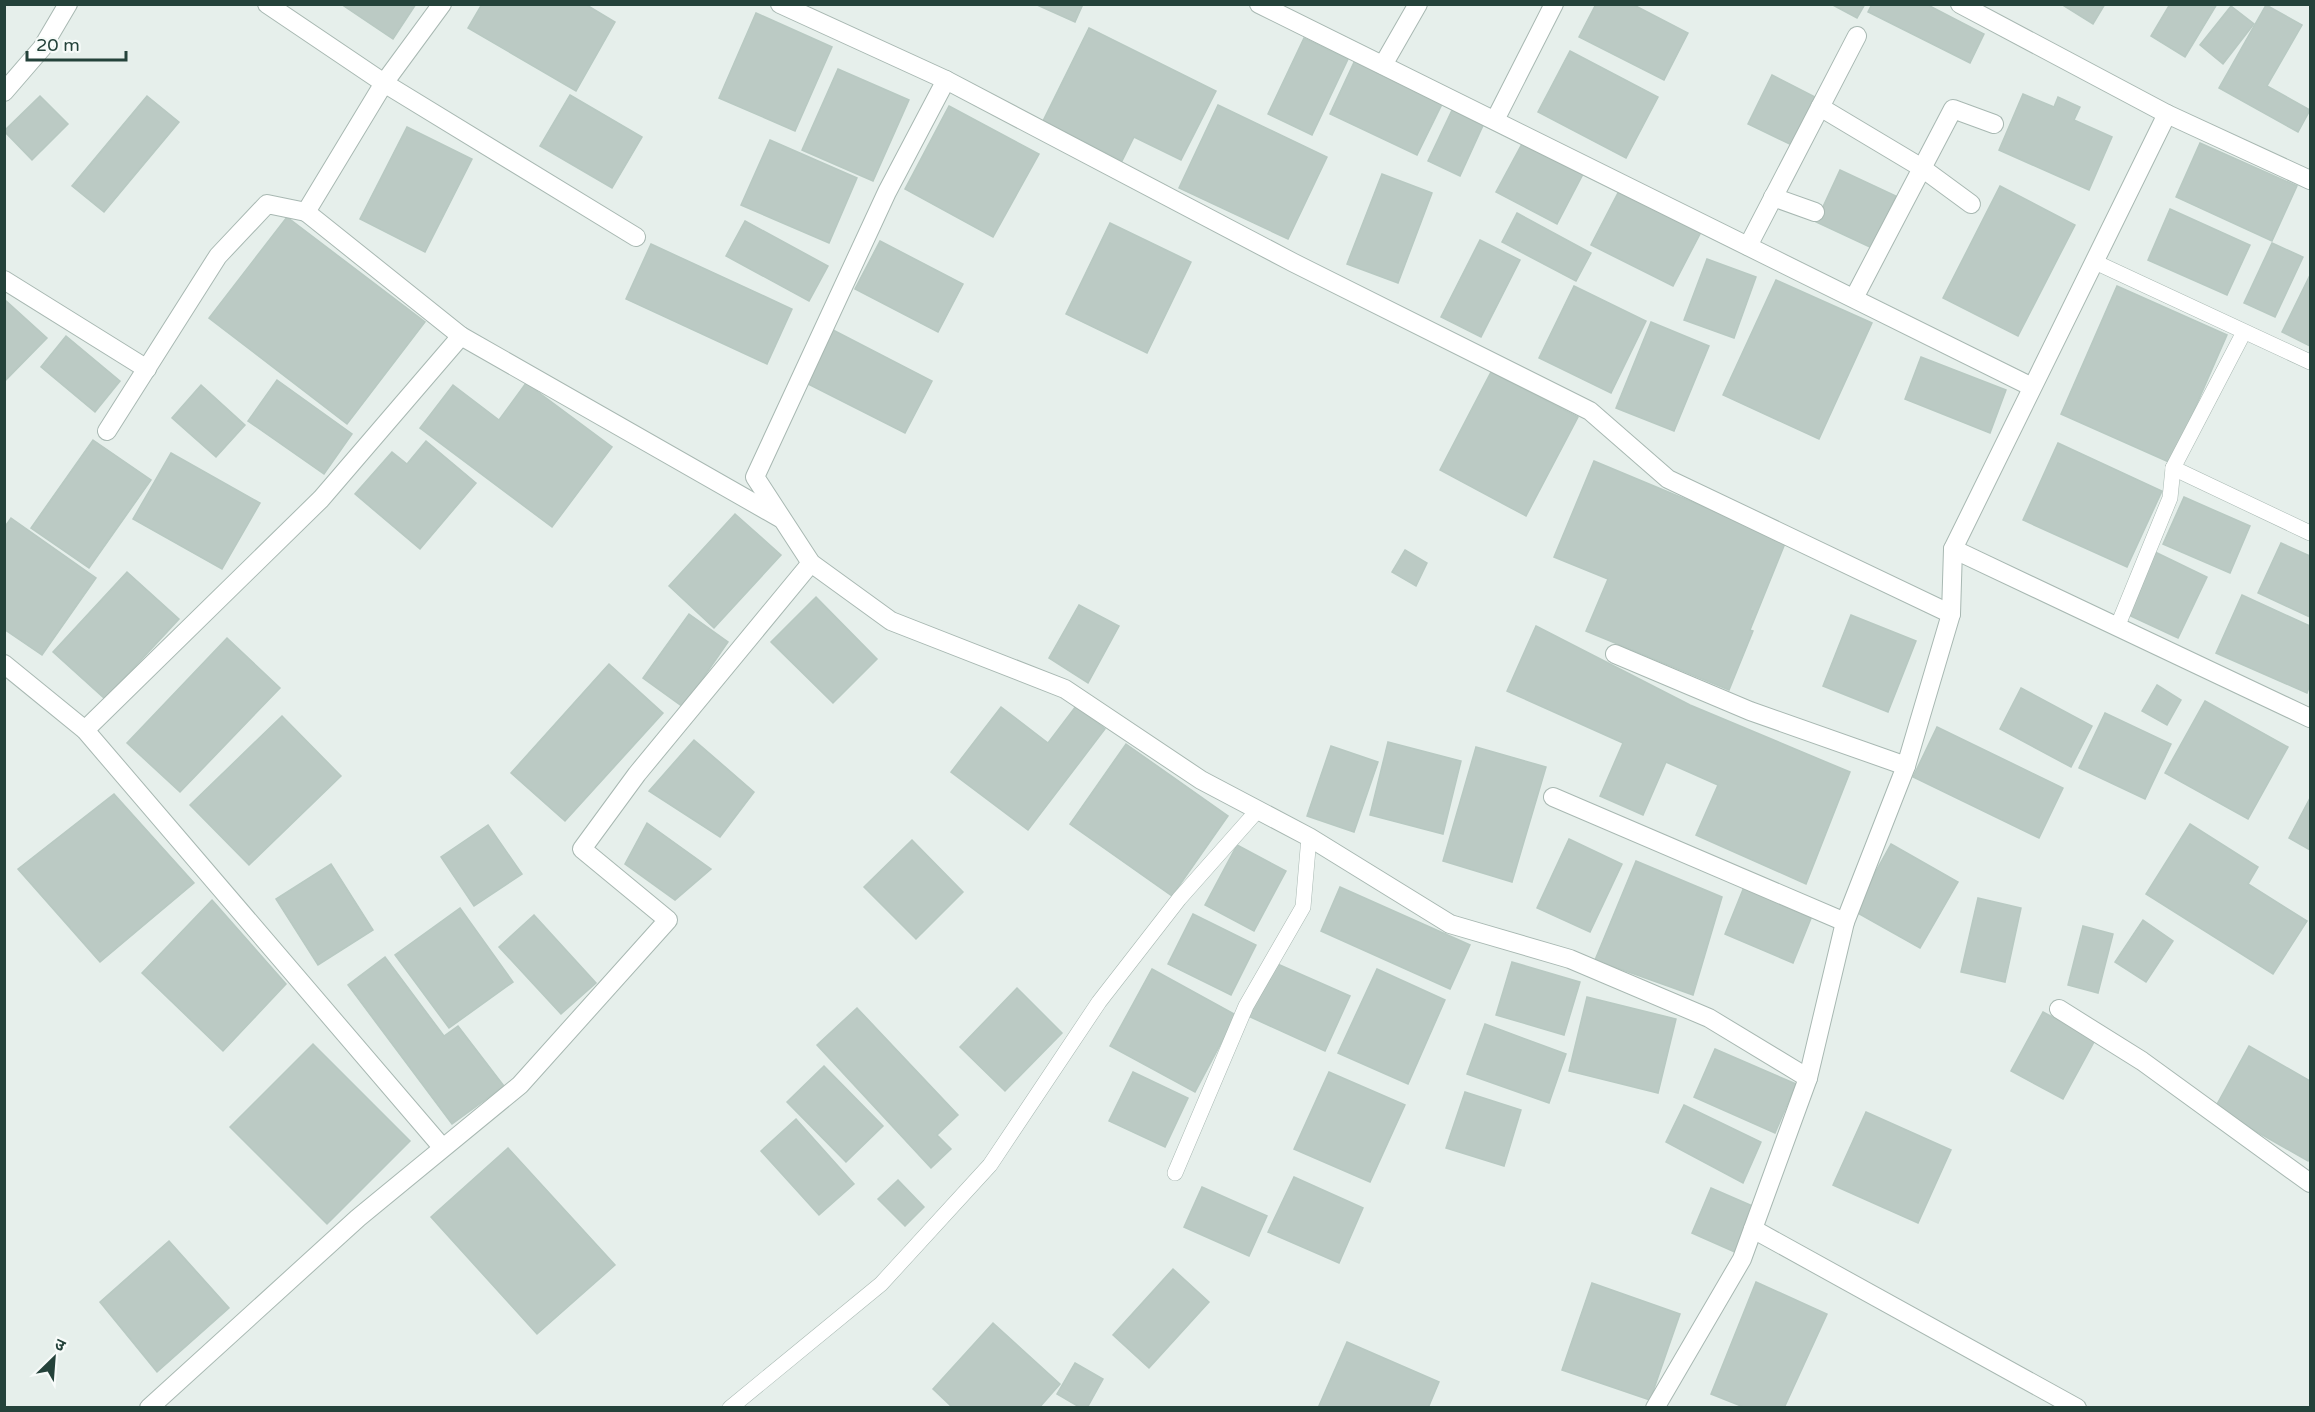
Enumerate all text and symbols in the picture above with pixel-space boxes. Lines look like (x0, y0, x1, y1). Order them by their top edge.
scale bar (27, 24, 126, 62)
text: 20 m (36, 34, 80, 56)
north arrow (24, 1328, 84, 1388)
text: उ (51, 1334, 69, 1357)

